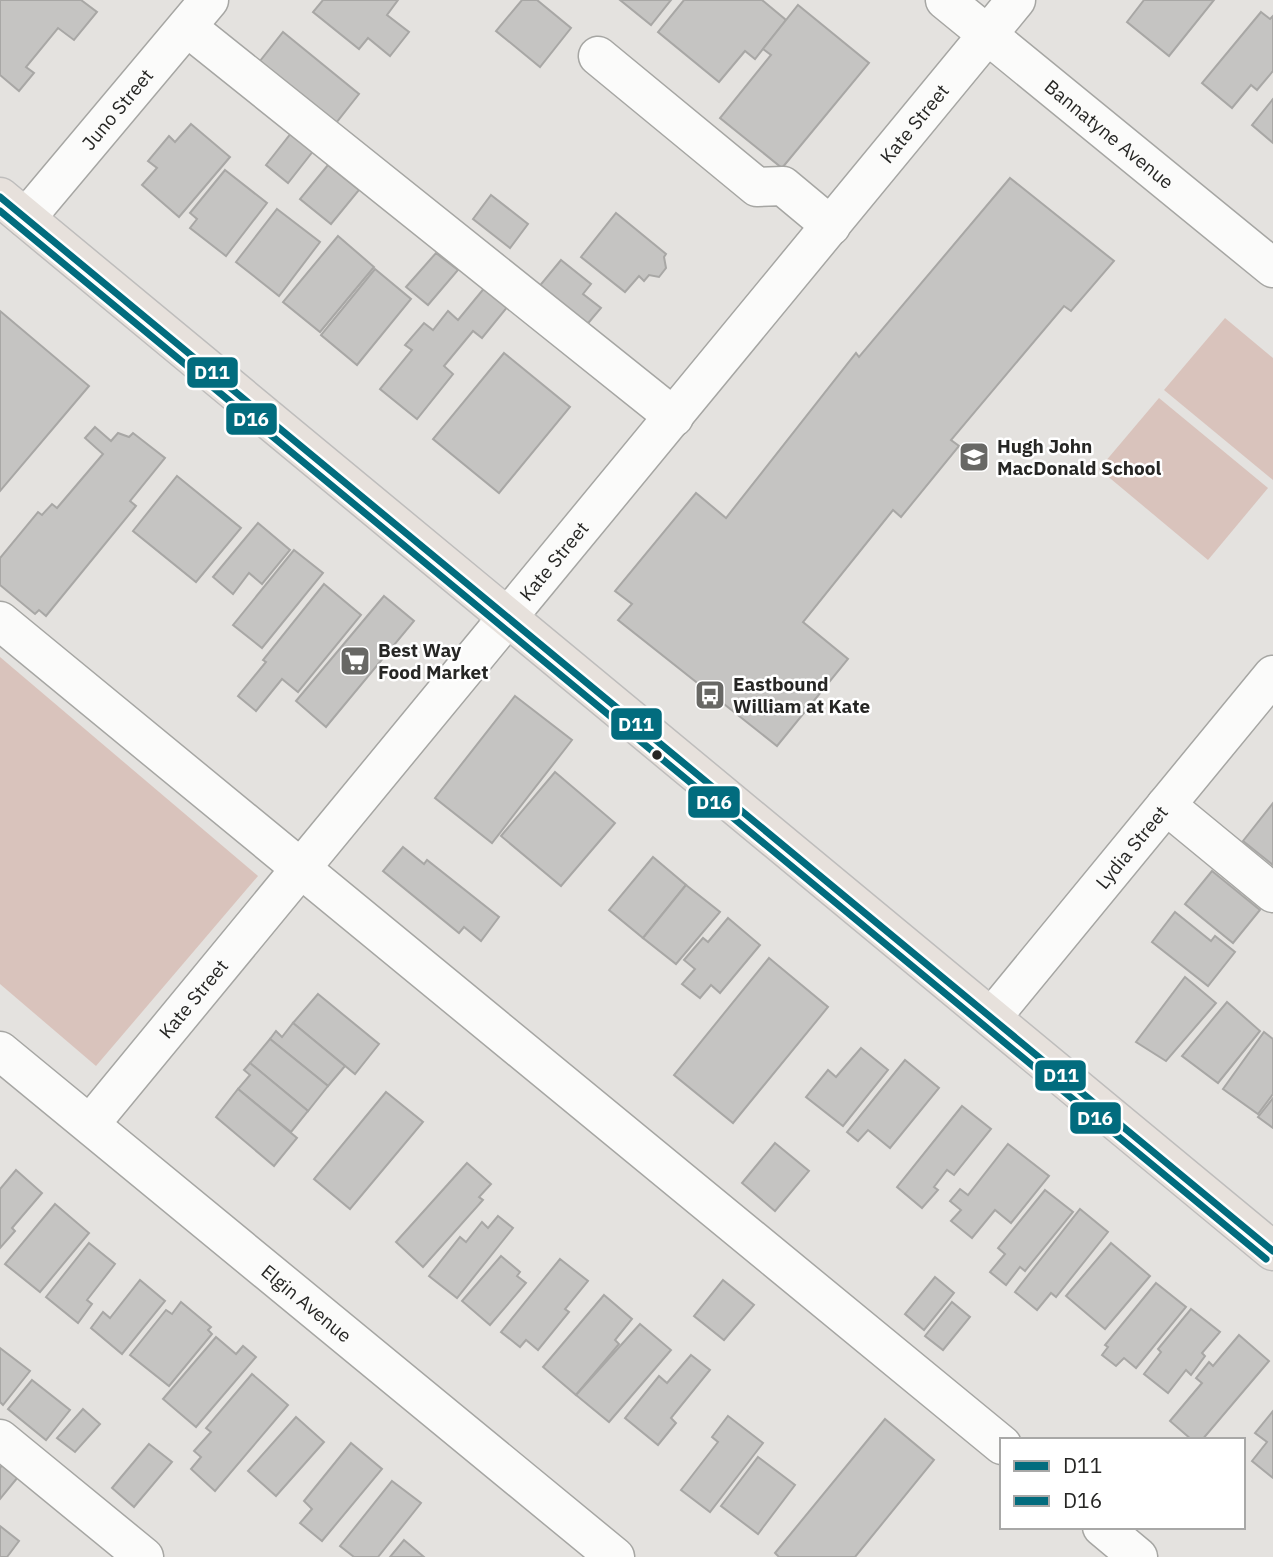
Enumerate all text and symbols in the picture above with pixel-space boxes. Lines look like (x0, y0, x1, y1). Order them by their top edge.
street label: Juno Street (76, 64, 158, 155)
street label: Bannatyne Avenue (1040, 74, 1179, 194)
street label: Kate Street (875, 79, 954, 168)
line badge: D11 (186, 356, 239, 389)
text: D11 (194, 360, 231, 384)
line badge: D16 (225, 402, 278, 436)
text: D16 (233, 407, 269, 431)
place label: Hugh John MacDonald School (997, 434, 1162, 480)
school or university icon: Hugh John MacDonald School (957, 440, 991, 474)
street label: Kate Street (514, 517, 593, 606)
place label: Best Way Food Market (378, 638, 488, 684)
supermarket icon: Best Way Food Market (338, 644, 372, 678)
place label: Eastbound William at Kate (733, 672, 870, 718)
bus stop icon: Eastbound William at Kate (693, 678, 727, 712)
line badge: D11 (610, 707, 663, 741)
text: D11 (618, 712, 655, 736)
unlabelled marker (650, 748, 664, 762)
line badge: D16 (687, 785, 741, 819)
text: D16 (696, 790, 732, 814)
street label: Lydia Street (1090, 800, 1173, 894)
street label: Kate Street (154, 954, 233, 1043)
line badge: D11 (1034, 1059, 1087, 1092)
text: D11 (1043, 1063, 1080, 1087)
line badge: D16 (1069, 1101, 1122, 1135)
text: D16 (1077, 1106, 1113, 1130)
street label: Elgin Avenue (257, 1259, 357, 1347)
legend (1000, 1438, 1245, 1529)
text: D11 (1063, 1451, 1102, 1479)
text: D16 (1063, 1486, 1102, 1514)

